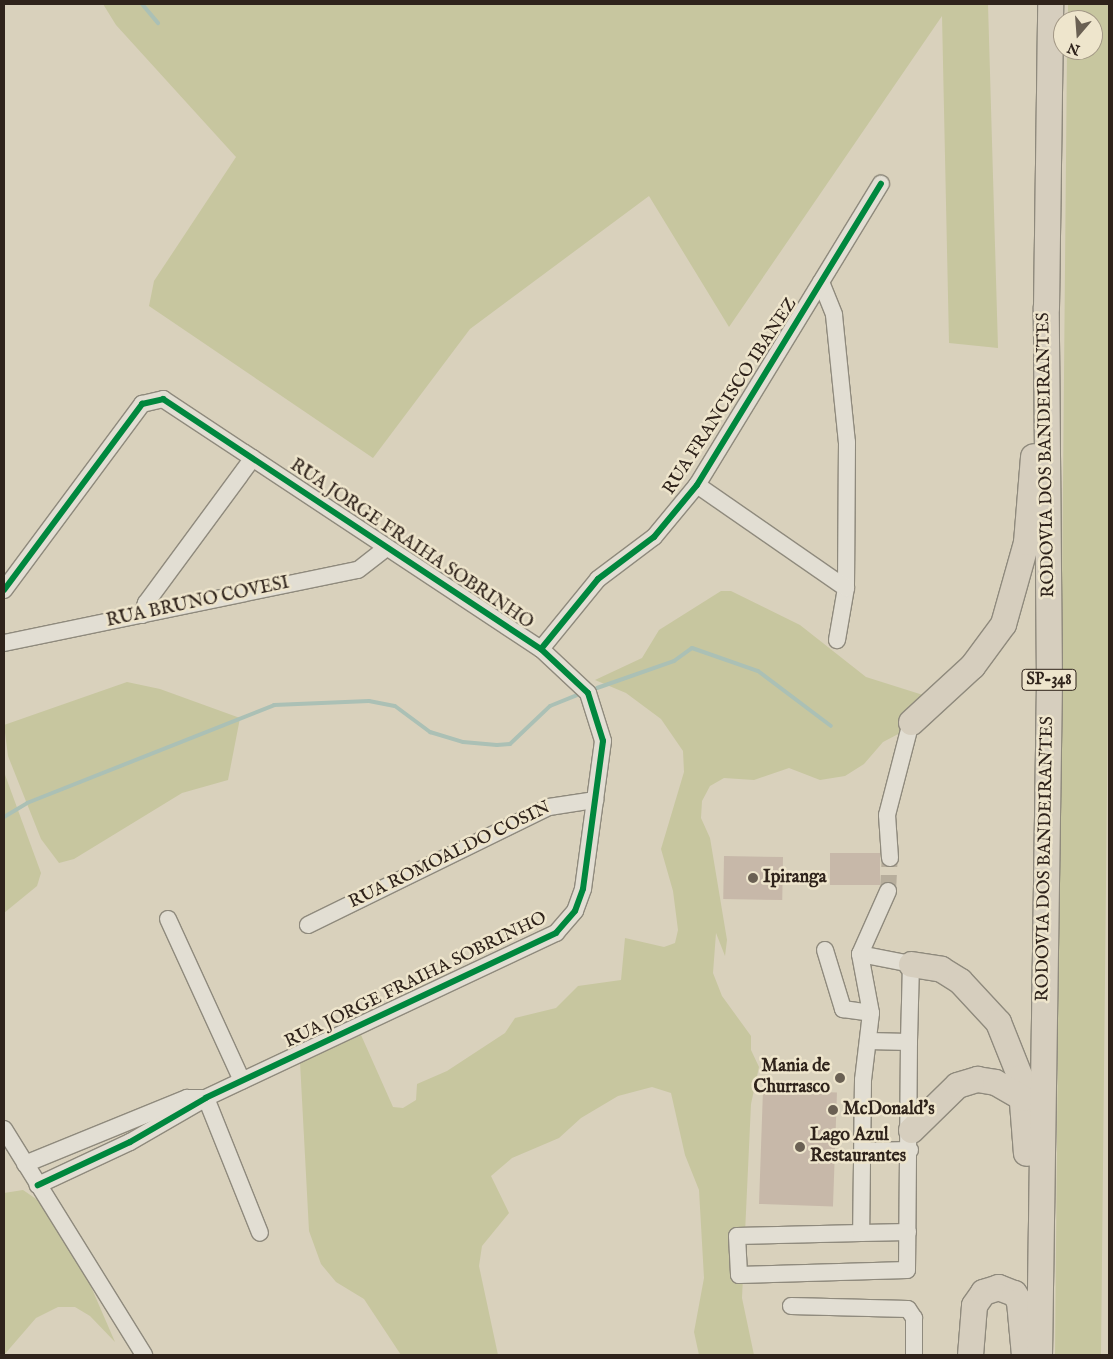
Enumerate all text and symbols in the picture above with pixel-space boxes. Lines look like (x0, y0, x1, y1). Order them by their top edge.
north arrow (1053, 10, 1103, 60)
text: N (1065, 38, 1082, 59)
street label: RUA FRANCISCO IBANEZ (659, 295, 803, 499)
street label: RODOVIA DOS BANDEIRANTES (1034, 312, 1060, 598)
street label: RUA JORGE FRAIHA SOBRINHO (285, 455, 537, 635)
street label: RUA BRUNO COVESI (105, 573, 291, 633)
road number: SP-348 (1022, 666, 1076, 694)
street label: RODOVIA DOS BANDEIRANTES (1033, 716, 1059, 1002)
street label: RUA ROMOALDO COSIN (346, 798, 554, 914)
place label: Ipiranga (763, 867, 827, 889)
marker: Ipiranga (747, 872, 759, 884)
street label: RUA JORGE FRAIHA SOBRINHO (282, 908, 550, 1054)
place label: Mania de Churrasco (754, 1057, 830, 1100)
marker: Mania de Churrasco (834, 1072, 846, 1084)
place label: McDonald's (843, 1099, 935, 1121)
marker: McDonald's (827, 1104, 839, 1116)
place label: Lago Azul Restaurantes (810, 1126, 906, 1168)
marker: Lago Azul Restaurantes (794, 1141, 806, 1153)

